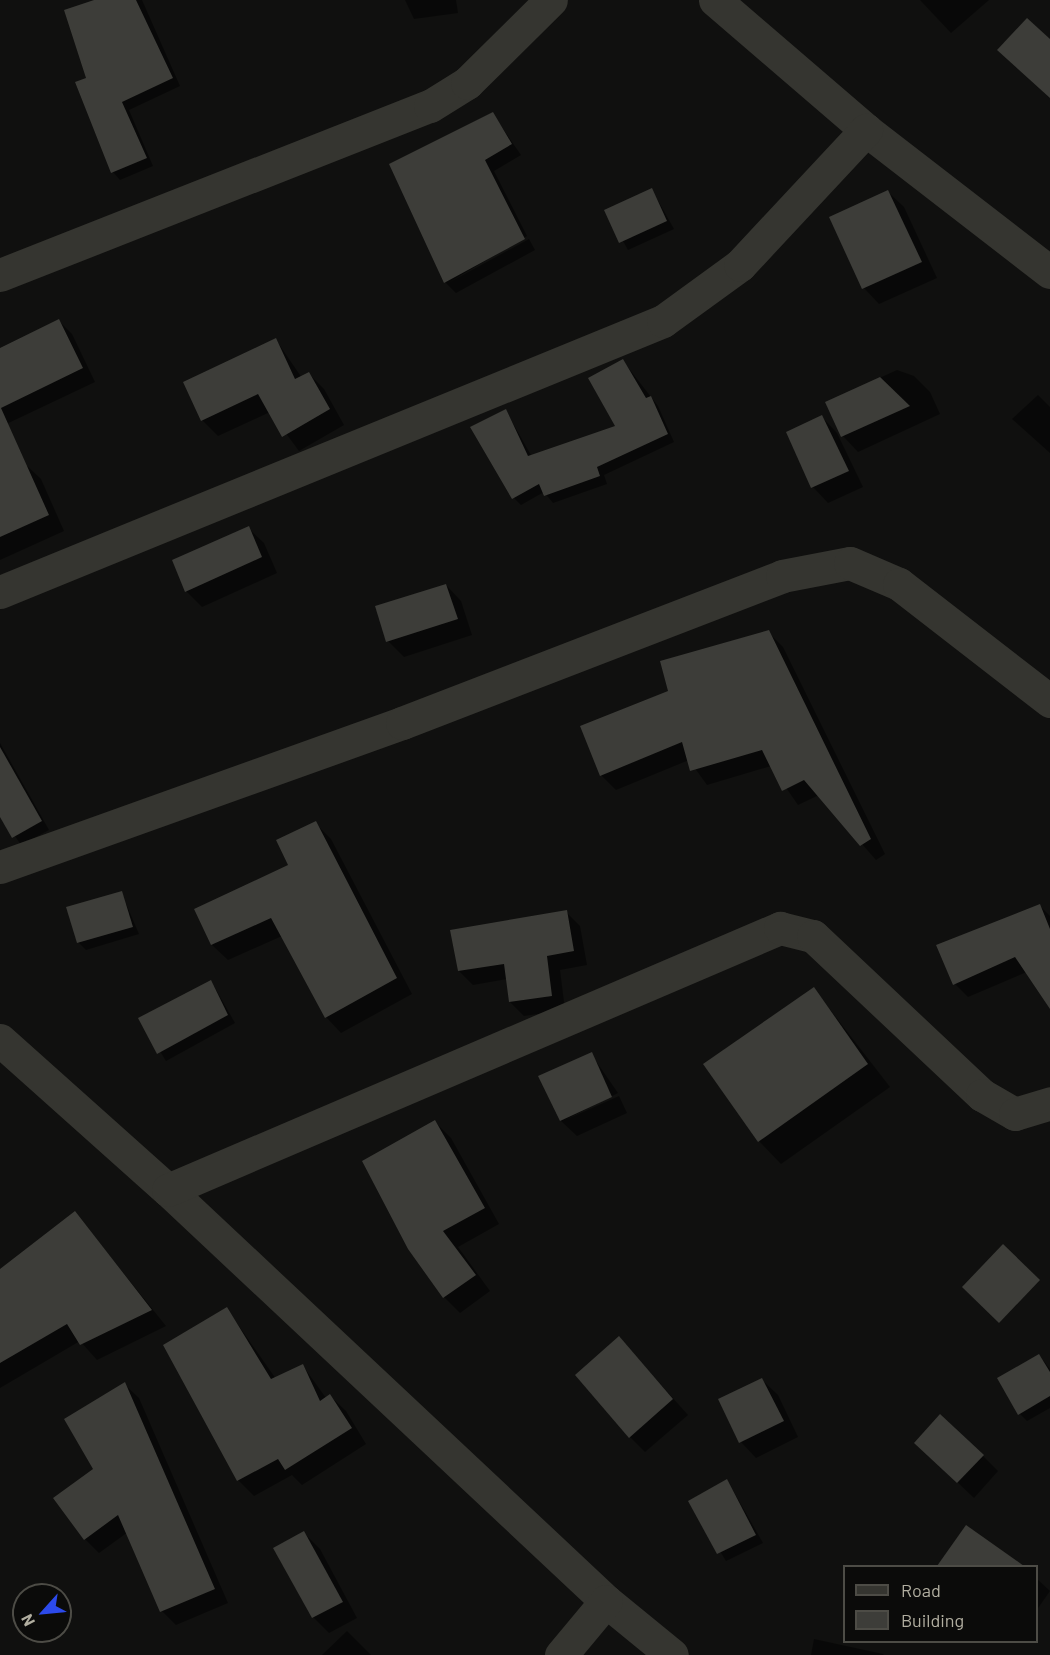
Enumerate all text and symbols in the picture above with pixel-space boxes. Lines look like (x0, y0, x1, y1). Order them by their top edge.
legend (843, 1565, 1038, 1643)
text: Road (901, 1579, 941, 1601)
north arrow (12, 1583, 72, 1643)
text: Building (901, 1609, 964, 1631)
text: N (16, 1611, 38, 1630)

